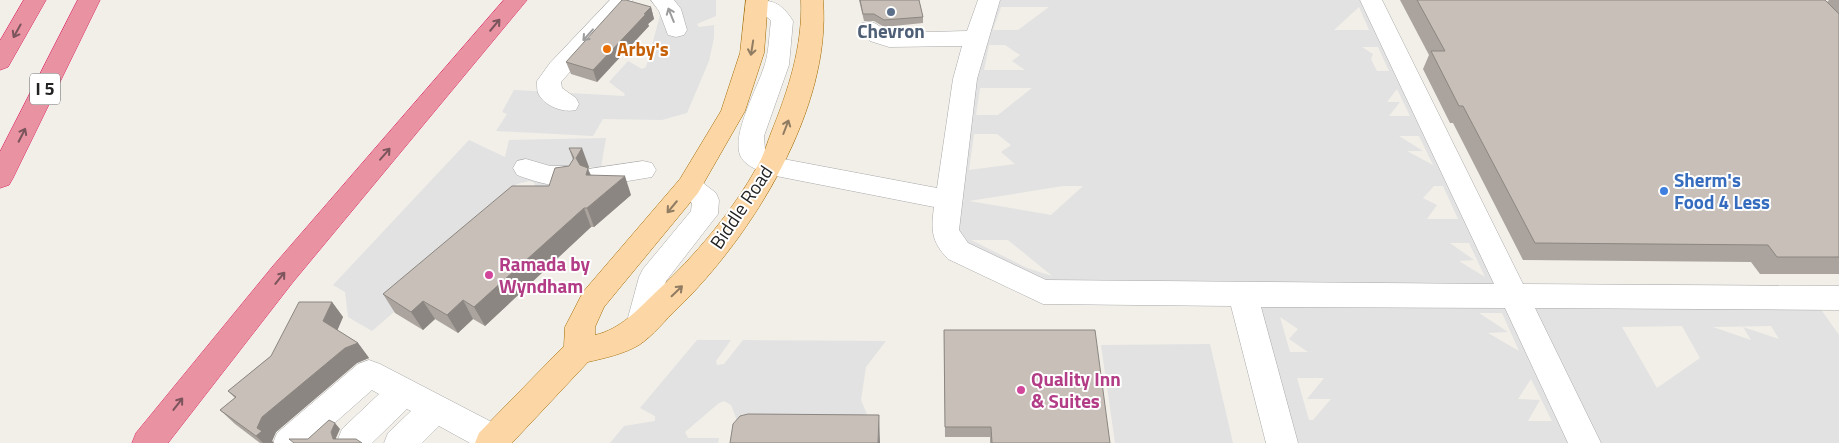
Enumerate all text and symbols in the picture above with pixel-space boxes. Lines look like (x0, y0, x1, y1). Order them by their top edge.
marker: Chevron (885, 6, 897, 18)
one-way arrow (665, 8, 675, 23)
place label: Chevron (857, 16, 925, 45)
one-way arrow (489, 19, 501, 32)
one-way arrow (12, 24, 22, 38)
one-way arrow (582, 29, 594, 42)
place label: Arby's (617, 34, 669, 63)
one-way arrow (747, 40, 757, 56)
marker: Arby's (601, 43, 613, 55)
road number: I 5 (30, 74, 60, 105)
one-way arrow (782, 120, 791, 136)
one-way arrow (18, 128, 27, 143)
one-way arrow (379, 148, 390, 161)
street label: Biddle Road (702, 159, 779, 254)
place label: Sherm's Food 4 Less (1674, 165, 1770, 216)
marker: Sherm's Food 4 Less (1658, 185, 1670, 197)
one-way arrow (666, 200, 677, 213)
place label: Ramada by Wyndham (499, 249, 591, 300)
marker: Ramada by Wyndham (483, 269, 495, 281)
one-way arrow (274, 271, 285, 284)
one-way arrow (671, 285, 684, 297)
place label: Quality Inn & Suites (1031, 364, 1121, 415)
marker: Quality Inn & Suites (1015, 384, 1027, 396)
one-way arrow (173, 397, 183, 411)

